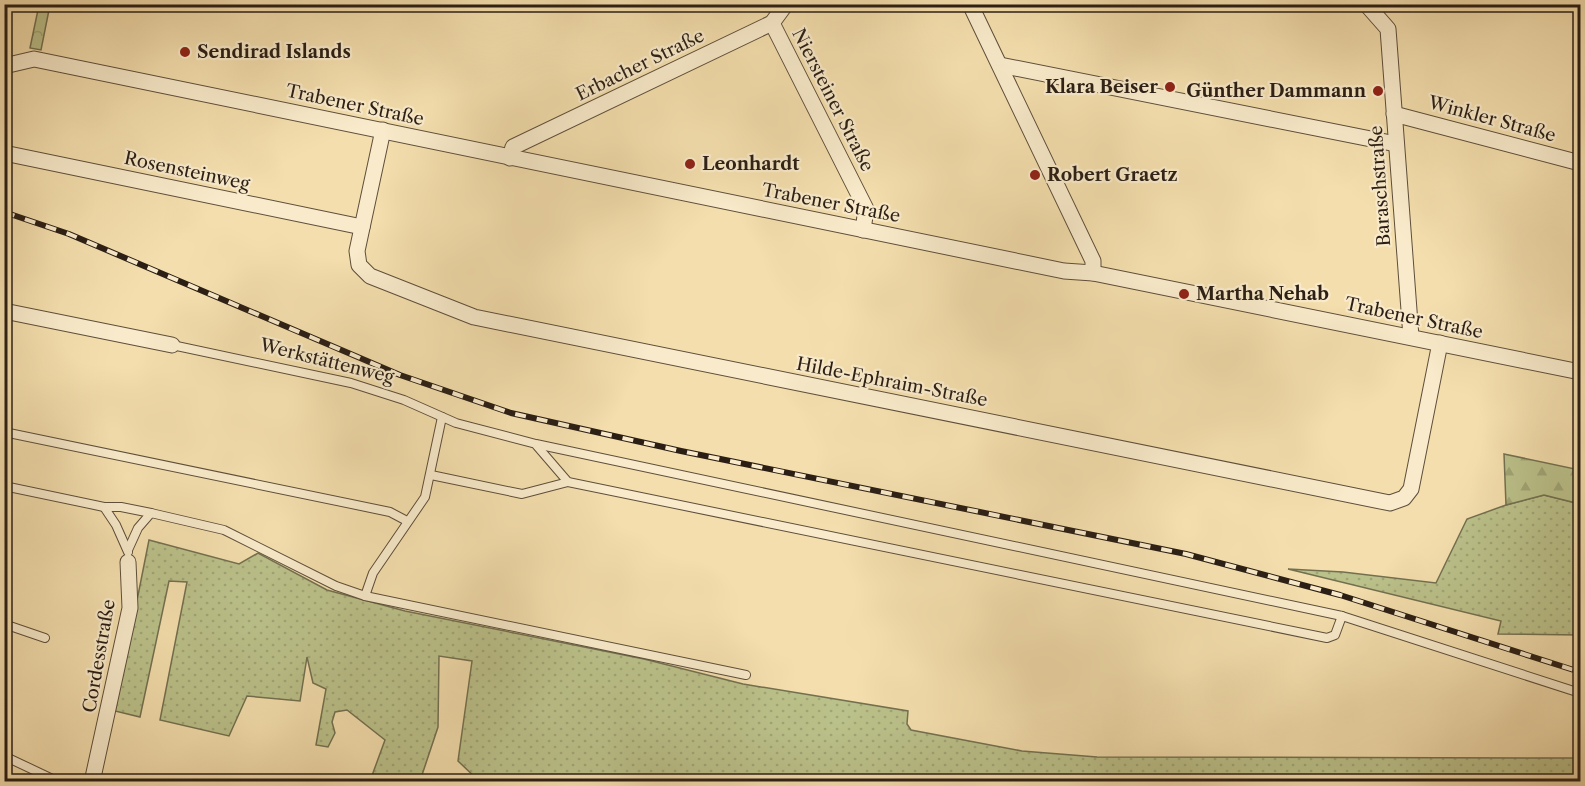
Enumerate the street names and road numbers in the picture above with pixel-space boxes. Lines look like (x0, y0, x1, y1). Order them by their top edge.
street label: Erbacher Straße (572, 24, 708, 106)
street label: Niersteiner Straße (787, 25, 879, 175)
street label: Trabener Straße (284, 80, 426, 130)
street label: Winkler Straße (1425, 91, 1558, 147)
street label: Baraschstraße (1365, 125, 1395, 247)
street label: Rosensteinweg (122, 147, 252, 195)
street label: Trabener Straße (760, 179, 902, 227)
street label: Trabener Straße (1343, 293, 1485, 343)
street label: Werkstättenweg (257, 333, 397, 388)
street label: Hilde-Ephraim-Straße (795, 353, 989, 411)
street label: Cordesstraße (78, 598, 120, 714)

